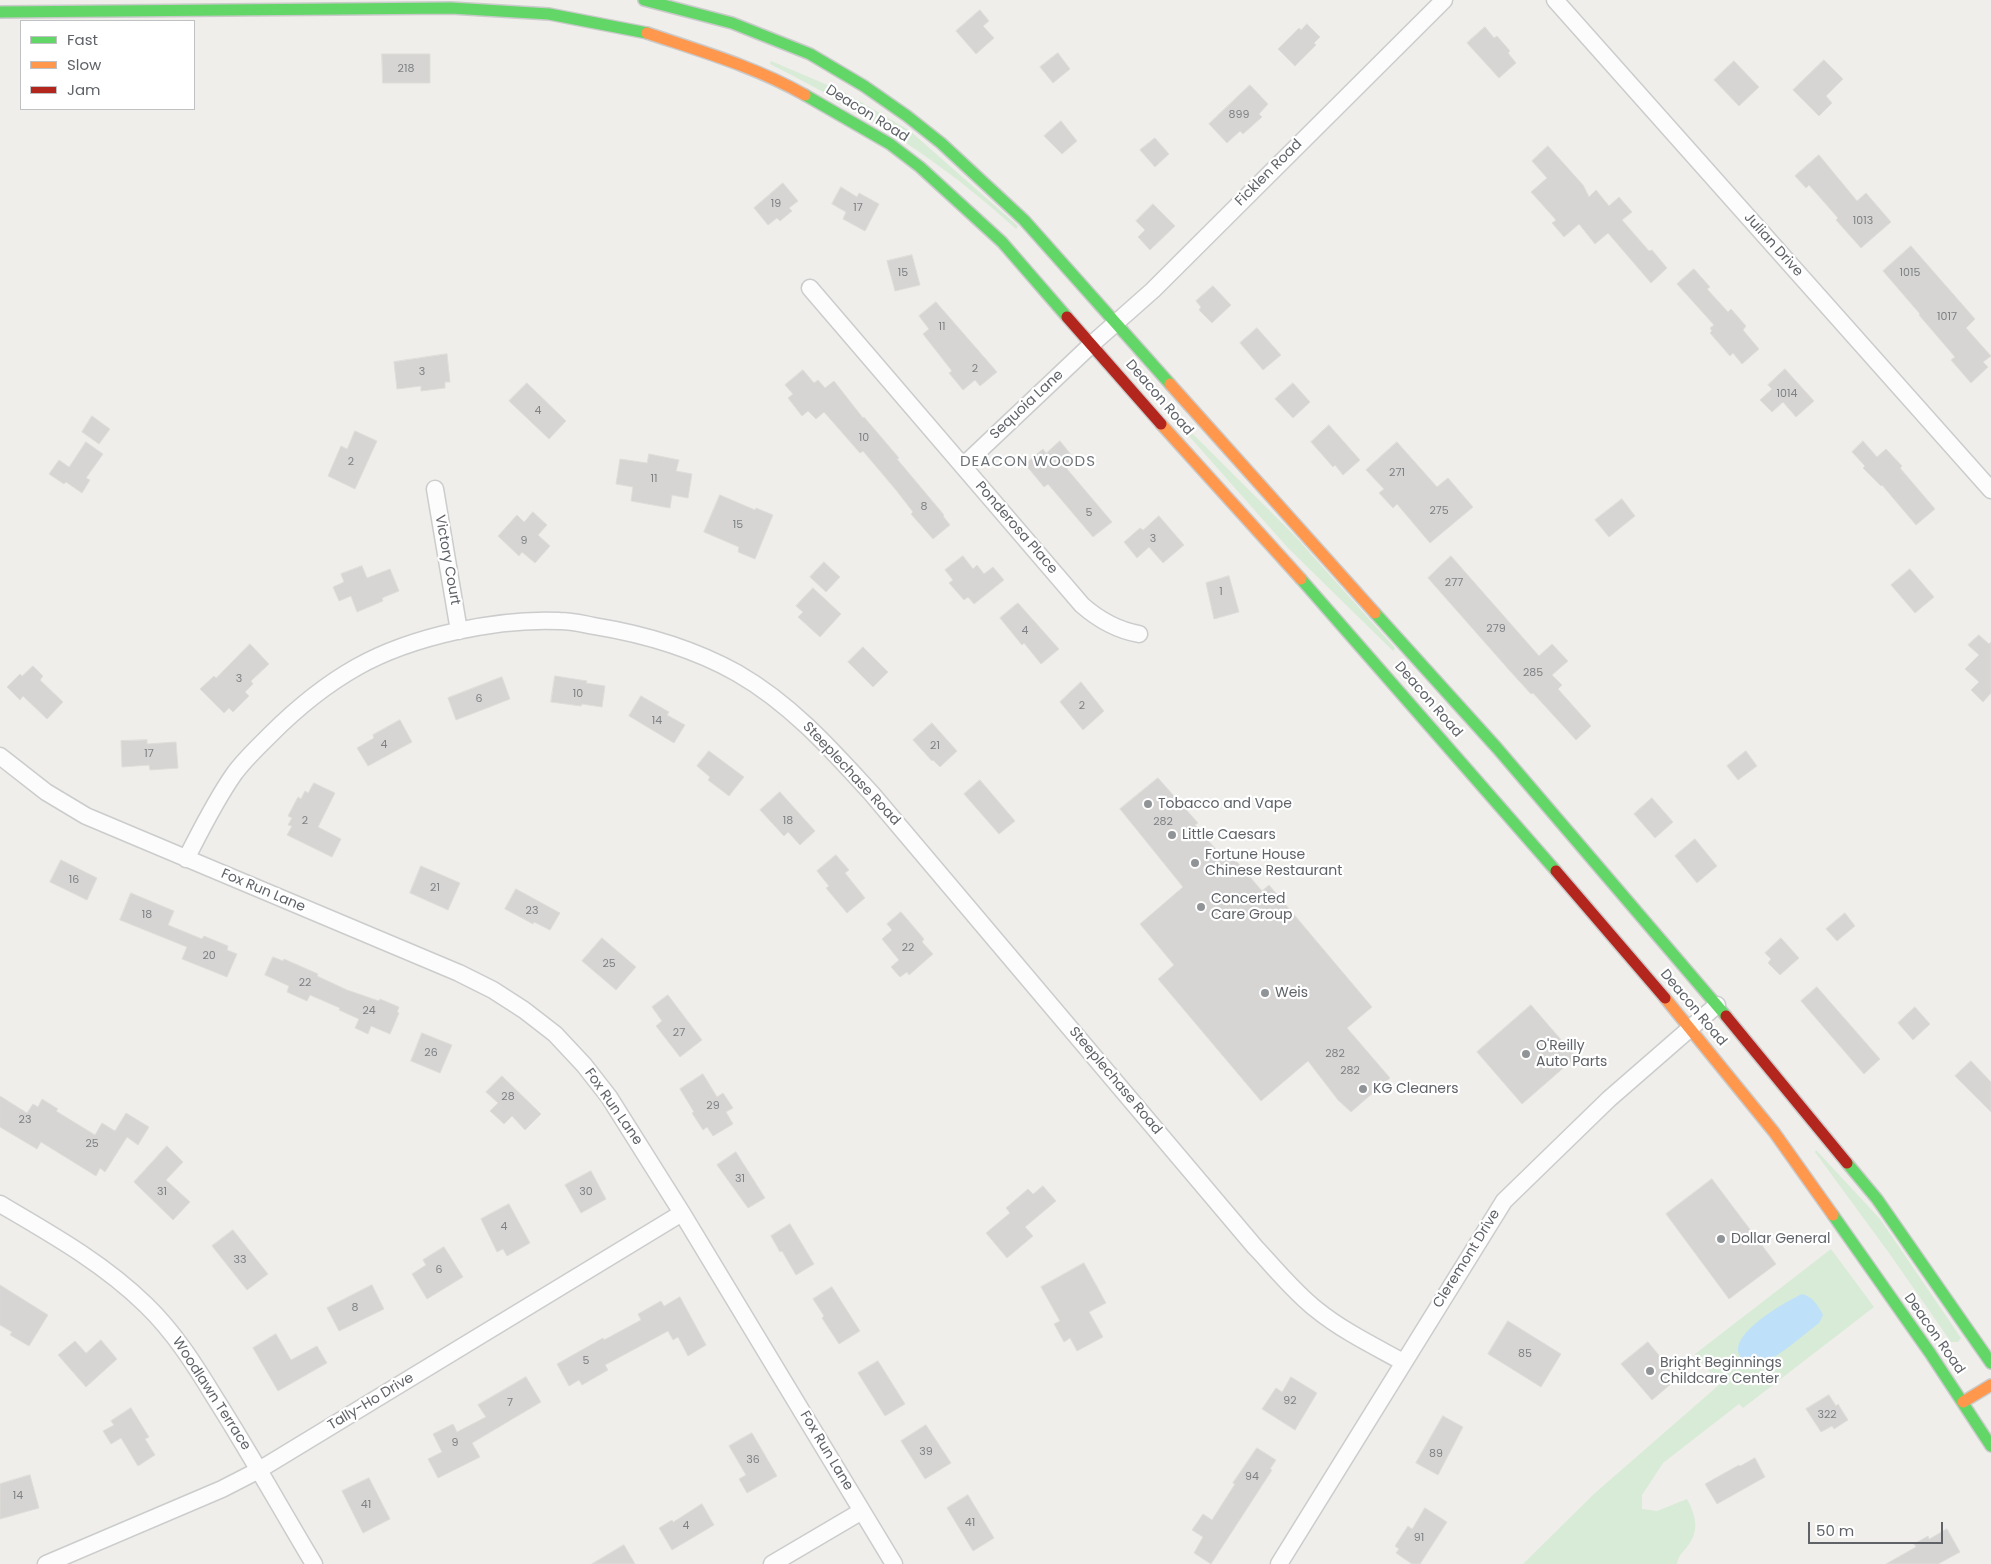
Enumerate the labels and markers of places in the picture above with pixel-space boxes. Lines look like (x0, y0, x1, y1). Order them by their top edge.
place label: Tobacco and Vape (1158, 796, 1292, 812)
marker: Tobacco and Vape (1142, 798, 1154, 810)
place label: Little Caesars (1182, 827, 1276, 843)
marker: Little Caesars (1166, 829, 1178, 841)
place label: Fortune House Chinese Restaurant (1205, 847, 1342, 880)
marker: Fortune House Chinese Restaurant (1189, 857, 1201, 869)
place label: Concerted Care Group (1211, 891, 1292, 924)
marker: Concerted Care Group (1195, 901, 1207, 913)
place label: Weis (1275, 985, 1308, 1001)
marker: Weis (1259, 987, 1271, 999)
place label: O'Reilly Auto Parts (1536, 1038, 1607, 1070)
marker: O'Reilly Auto Parts (1520, 1048, 1532, 1060)
place label: KG Cleaners (1373, 1081, 1459, 1097)
marker: KG Cleaners (1357, 1083, 1369, 1095)
place label: Dollar General (1731, 1231, 1831, 1247)
marker: Dollar General (1715, 1233, 1727, 1245)
place label: Bright Beginnings Childcare Center (1660, 1355, 1782, 1388)
marker: Bright Beginnings Childcare Center (1644, 1365, 1656, 1377)

